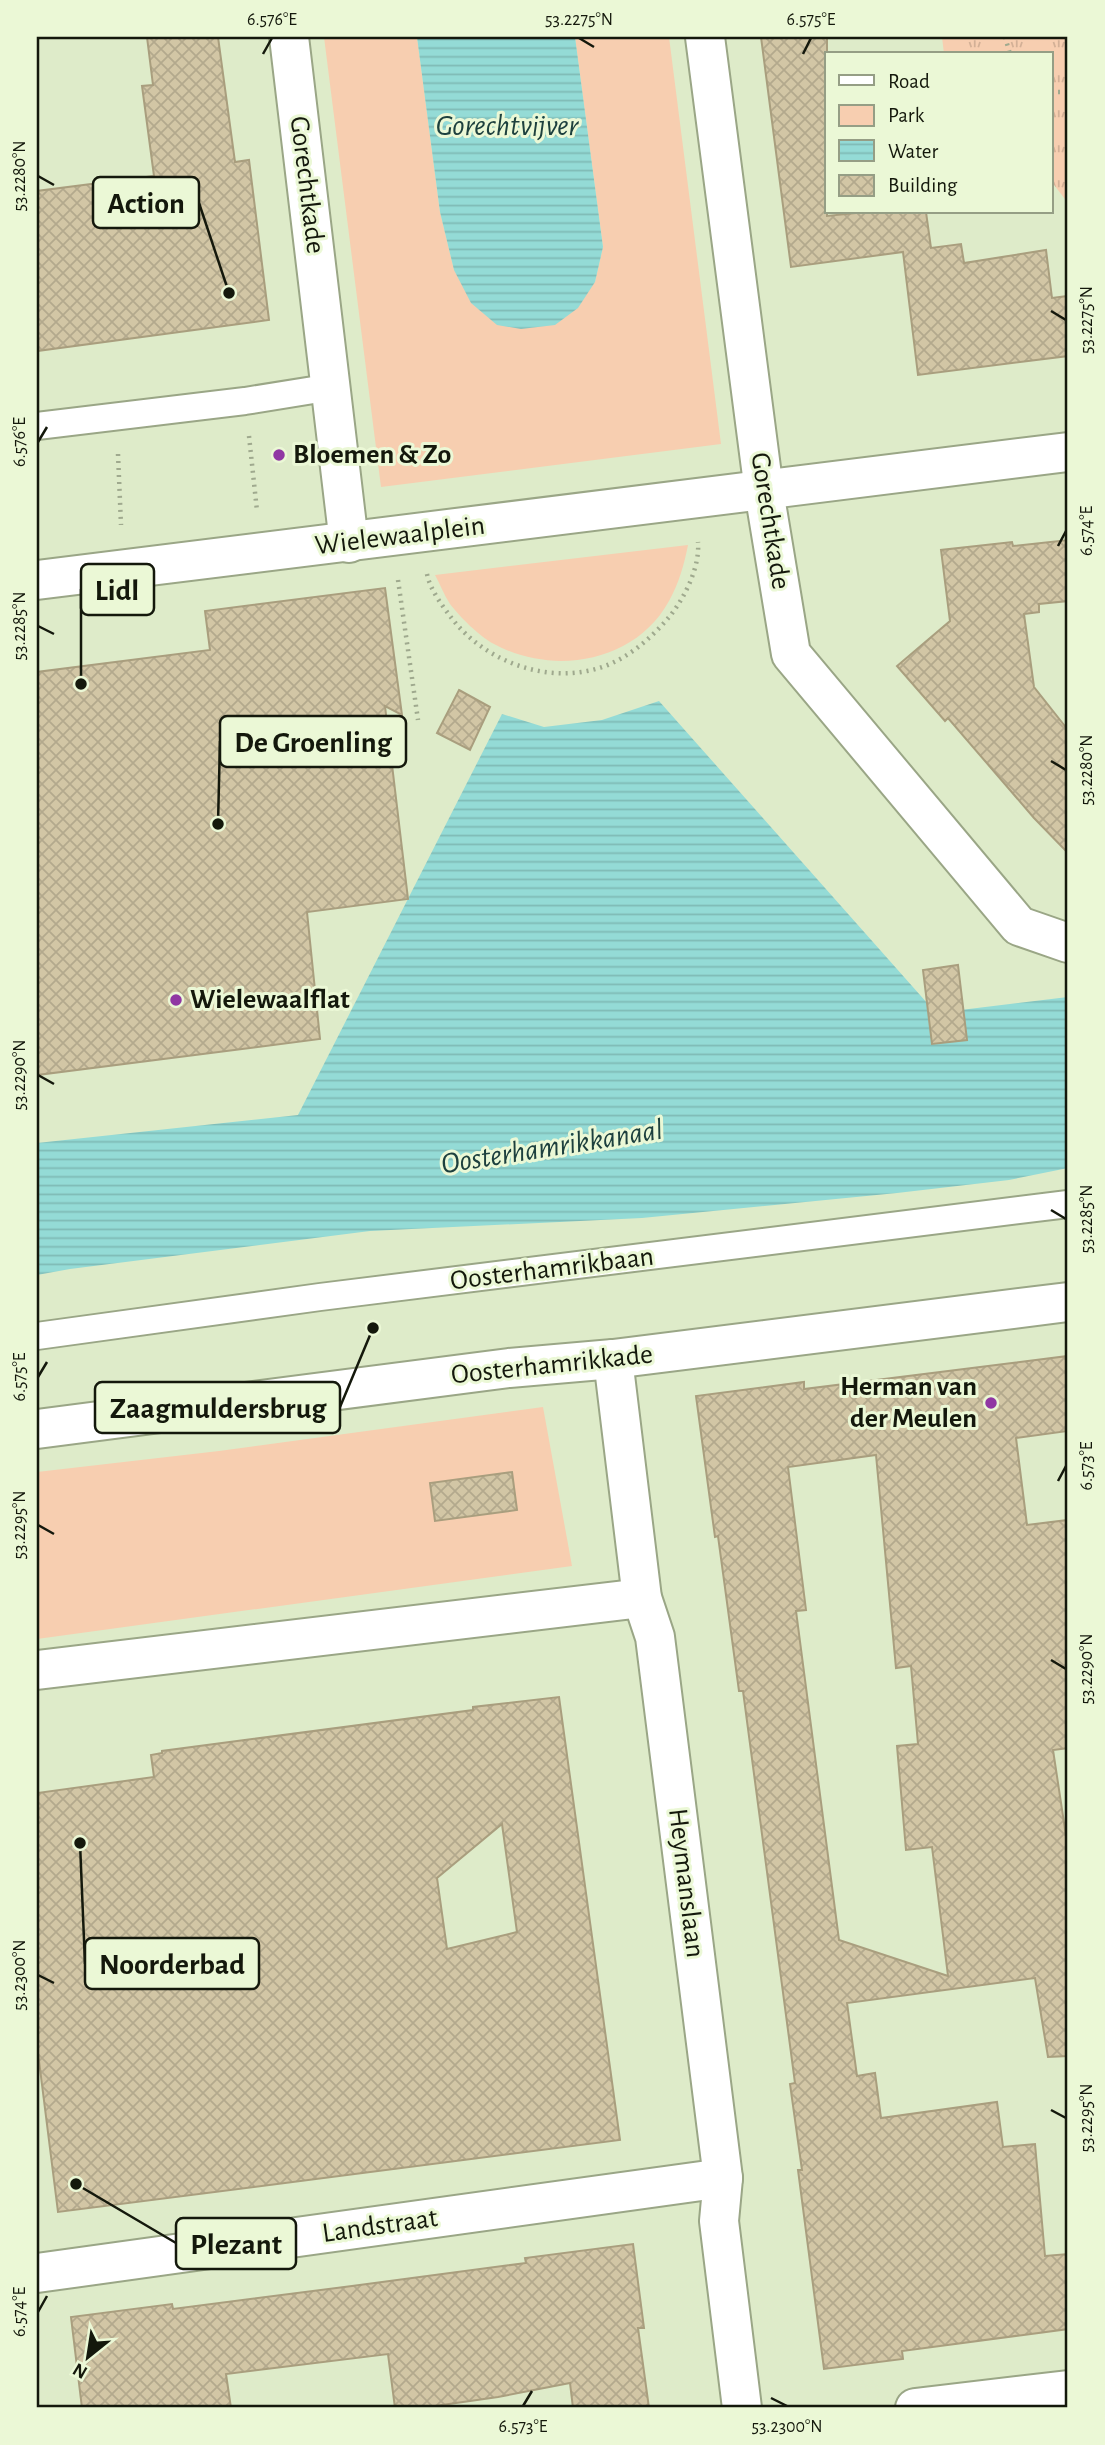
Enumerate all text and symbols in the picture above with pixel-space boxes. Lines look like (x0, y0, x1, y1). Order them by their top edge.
text: 6.576°E (247, 11, 297, 29)
text: 53.2275°N (545, 11, 613, 29)
text: 6.575°E (786, 11, 836, 29)
legend (825, 52, 1052, 214)
text: Road (888, 71, 930, 92)
text: Park (888, 105, 925, 126)
water label: Gorechtvijver (436, 111, 580, 141)
street label: Gorechtkade (285, 115, 329, 255)
text: 53.2280°N (11, 140, 29, 212)
text: Water (888, 141, 938, 162)
text: Building (888, 175, 958, 196)
callout: Action (93, 177, 199, 228)
text: Action (107, 189, 185, 219)
text: 53.2275°N (1078, 286, 1096, 354)
text: 6.576°E (11, 417, 29, 467)
place label: Bloemen & Zo (293, 441, 451, 469)
marker: Bloemen & Zo (271, 447, 287, 463)
street label: Gorechtkade (745, 450, 795, 592)
text: 6.574°E (1078, 506, 1096, 556)
street label: Wielewaalplein (313, 512, 487, 560)
callout: Lidl (81, 564, 154, 615)
text: Lidl (95, 576, 139, 606)
text: 53.2285°N (11, 591, 29, 661)
callout: De Groenling (220, 716, 406, 767)
text: De Groenling (234, 728, 393, 758)
text: 53.2280°N (1078, 734, 1096, 806)
place label: Wielewaalflat (190, 986, 350, 1014)
marker: Wielewaalflat (168, 992, 184, 1008)
text: 53.2290°N (11, 1040, 29, 1110)
water label: Oosterhamrikkanaal (439, 1115, 665, 1179)
text: 53.2285°N (1078, 1184, 1096, 1254)
street label: Oosterhamrikbaan (449, 1243, 655, 1295)
street label: Oosterhamrikkade (450, 1340, 654, 1390)
text: 6.575°E (11, 1352, 29, 1402)
place label: Herman van der Meulen (840, 1373, 977, 1433)
callout: Zaagmuldersbrug (95, 1382, 340, 1433)
text: Zaagmuldersbrug (110, 1394, 327, 1424)
marker: Herman van der Meulen (983, 1395, 999, 1411)
text: 6.573°E (1078, 1441, 1096, 1490)
text: 53.2295°N (11, 1491, 29, 1560)
text: 53.2290°N (1078, 1634, 1096, 1704)
street label: Heymanslaan (663, 1807, 709, 1959)
callout: Noorderbad (85, 1938, 259, 1989)
text: 53.2300°N (11, 1939, 29, 2011)
text: Noorderbad (99, 1950, 245, 1980)
text: 53.2295°N (1078, 2084, 1096, 2153)
street label: Landstraat (321, 2204, 440, 2248)
callout: Plezant (176, 2218, 296, 2269)
text: Plezant (190, 2230, 282, 2260)
text: 6.574°E (11, 2287, 29, 2337)
north arrow (52, 2322, 122, 2392)
text: N (70, 2359, 91, 2382)
text: 6.573°E (499, 2418, 548, 2436)
text: 53.2300°N (751, 2418, 823, 2436)

